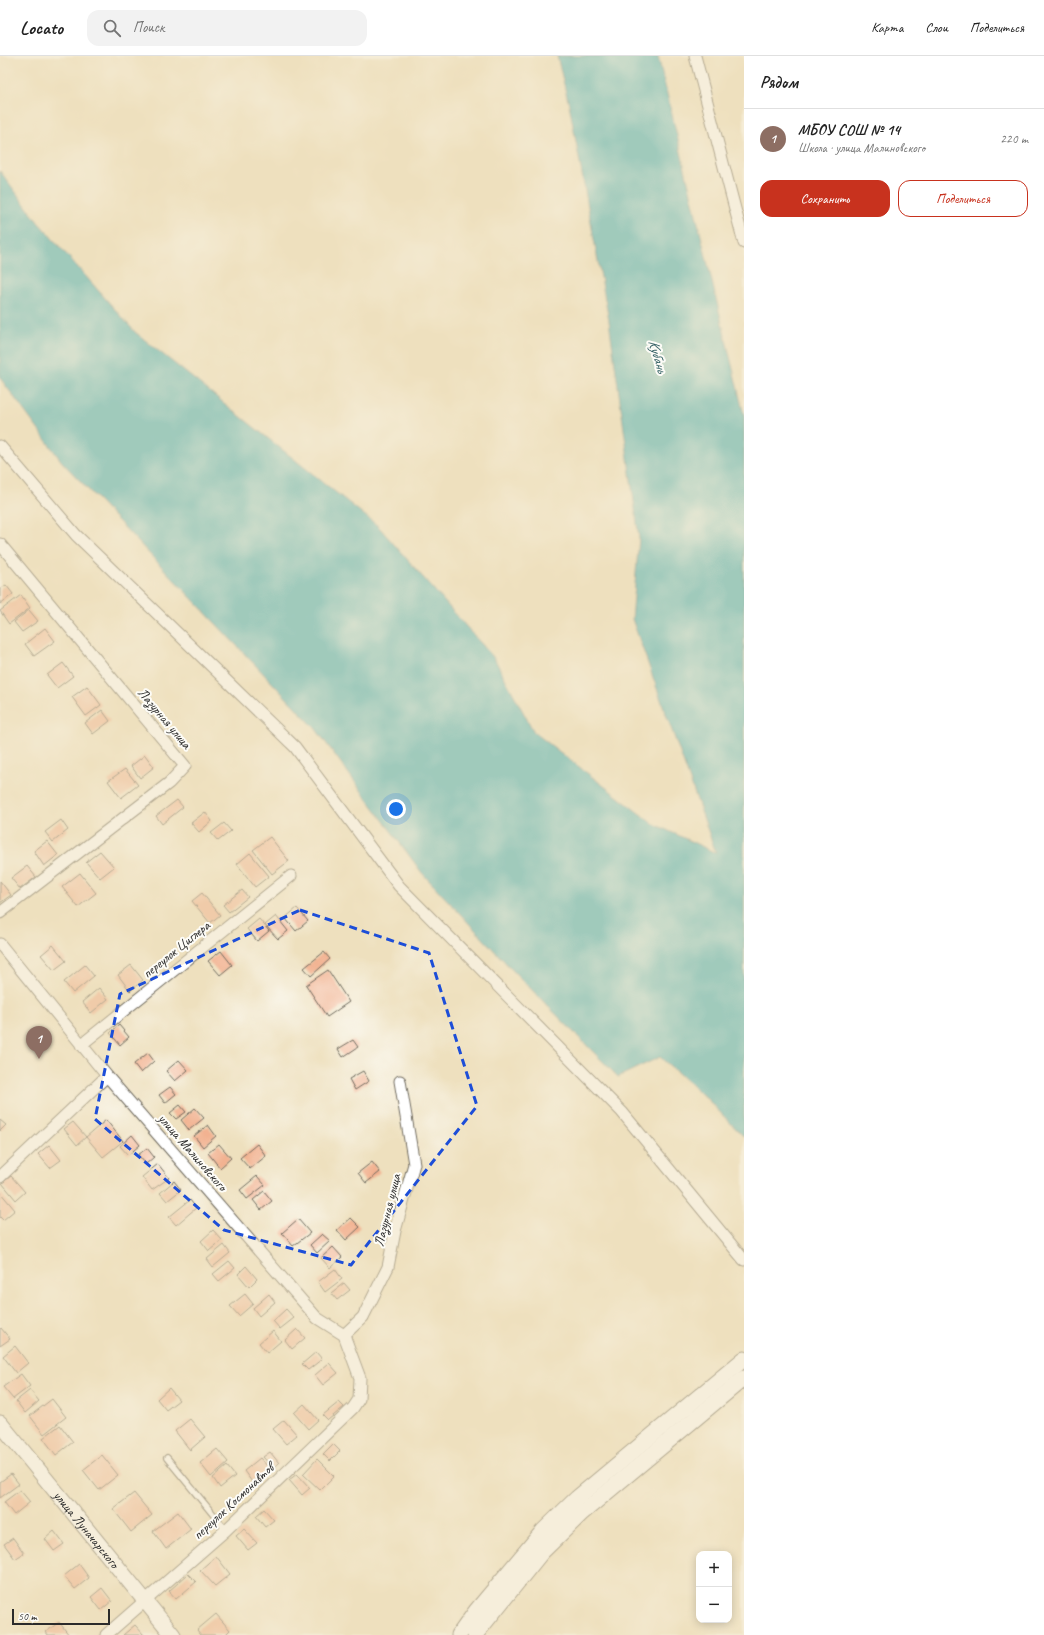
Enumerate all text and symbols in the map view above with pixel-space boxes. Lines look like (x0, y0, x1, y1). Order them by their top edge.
search box (87, 10, 367, 46)
text: Locato (20, 16, 63, 40)
icon: search (101, 17, 123, 39)
text: Поиск (133, 18, 165, 37)
text: Карта (871, 19, 903, 36)
text: Слои (925, 19, 948, 36)
text: Поделиться (970, 19, 1024, 36)
text: Рядом (760, 72, 798, 93)
text: МБОУ СОШ № 14 (798, 121, 900, 140)
text: 1 (770, 131, 776, 147)
text: 220 m (1000, 131, 1028, 147)
text: Школа · улица Малиновского (798, 140, 925, 156)
button: Сохранить (760, 180, 890, 217)
button: Поделиться (898, 180, 1028, 217)
water label: Кубань (644, 337, 672, 377)
street label: Лазурная улица (134, 684, 196, 753)
your location (386, 799, 406, 819)
street label: переулок Циглера (139, 916, 214, 982)
pin: 1 (26, 1026, 52, 1059)
street label: улица Малиновского (154, 1110, 232, 1196)
street label: Лазурная улица (370, 1171, 405, 1248)
street label: переулок Космонавтов (189, 1457, 280, 1543)
street label: улица Луначарского (49, 1487, 124, 1573)
map controls (696, 1551, 732, 1623)
button: + (696, 1551, 732, 1587)
button: − (696, 1587, 732, 1623)
scale bar (12, 1607, 110, 1626)
text: 50 m (18, 1609, 37, 1623)

